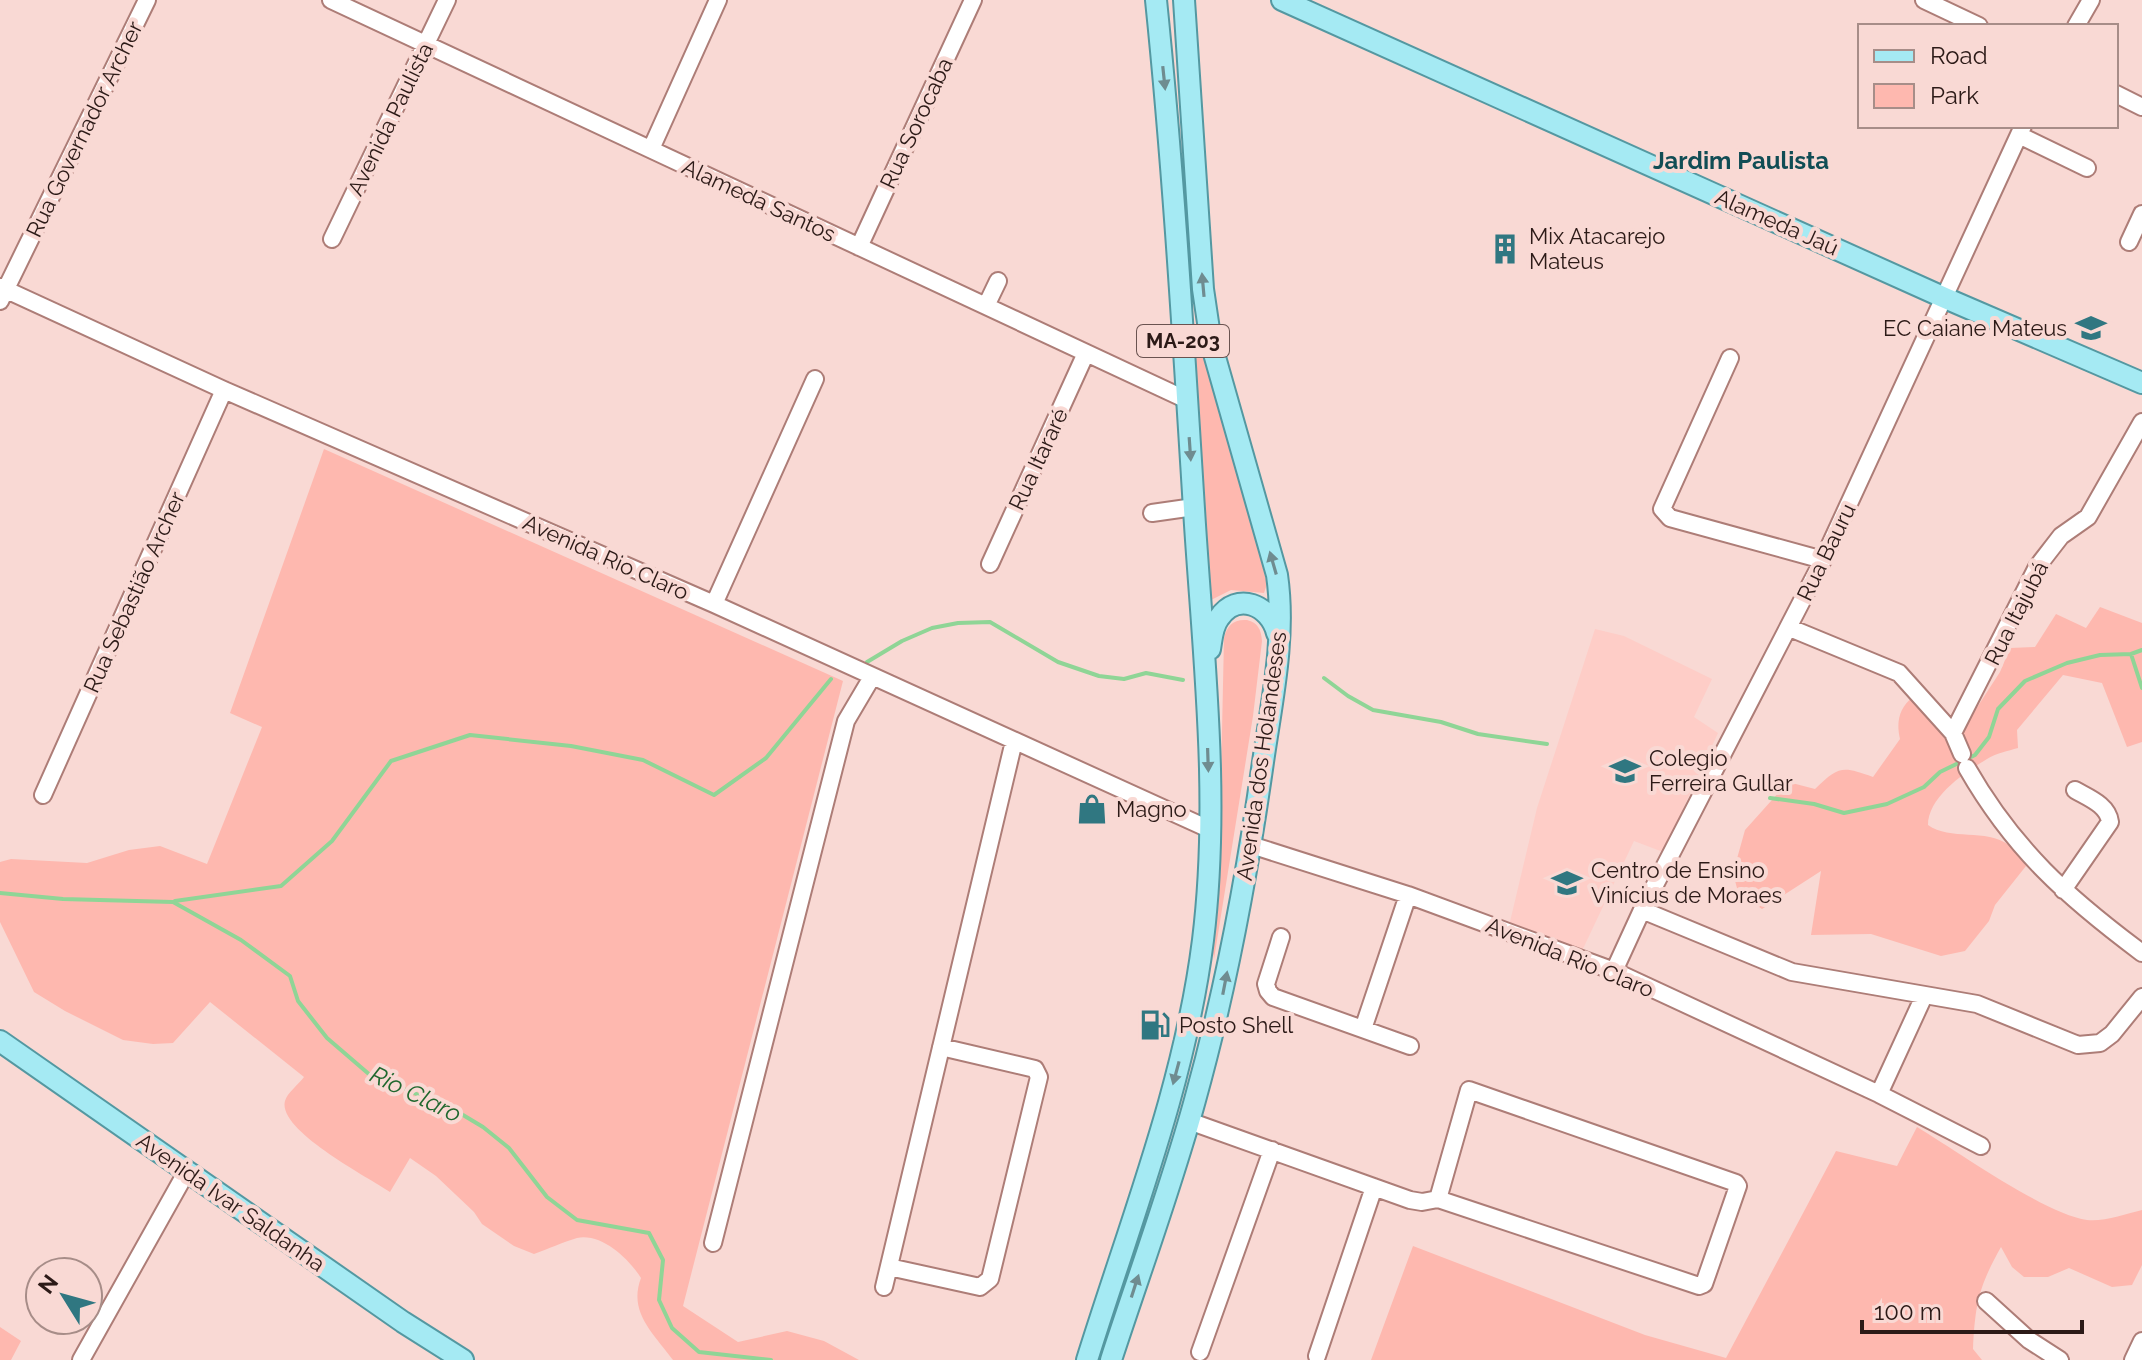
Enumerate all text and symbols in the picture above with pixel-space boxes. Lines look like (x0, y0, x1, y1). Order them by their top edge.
street label: Rua Governador Archer (20, 17, 148, 241)
legend (1858, 24, 2118, 128)
street label: Avenida Paulista (342, 38, 438, 200)
text: Road (1930, 41, 1988, 70)
street label: Rua Sorocaba (874, 53, 958, 193)
one-way arrow (1158, 66, 1171, 91)
text: Park (1930, 81, 1979, 110)
district label: Jardim Paulista (1653, 146, 1829, 175)
street label: Alameda Santos (678, 153, 840, 247)
street label: Alameda Jaú (1711, 183, 1843, 261)
place label: Mix Atacarejo Mateus (1529, 223, 1665, 274)
building icon: Mix Atacarejo Mateus (1488, 232, 1522, 266)
one-way arrow (1197, 272, 1210, 297)
school or university icon: EC Caiane Mateus (2074, 311, 2108, 345)
place label: EC Caiane Mateus (1883, 315, 2067, 341)
road number: MA-203 (1137, 325, 1229, 357)
street label: Rua Itararé (1003, 404, 1073, 514)
one-way arrow (1184, 437, 1197, 462)
street label: Rua Sebastião Archer (78, 487, 190, 697)
street label: Rua Bauru (1791, 499, 1861, 605)
street label: Avenida Rio Claro (519, 509, 693, 605)
one-way arrow (1267, 551, 1279, 576)
street label: Rua Itajubá (1979, 557, 2053, 669)
street label: Avenida dos Holandeses (1231, 630, 1291, 882)
place label: Colegio Ferreira Gullar (1649, 745, 1793, 796)
one-way arrow (1202, 748, 1215, 773)
school or university icon: Colegio Ferreira Gullar (1608, 754, 1642, 788)
shop icon: Magno (1075, 792, 1109, 826)
place label: Magno (1116, 796, 1187, 822)
place label: Centro de Ensino Vinícius de Moraes (1591, 857, 1782, 908)
school or university icon: Centro de Ensino Vinícius de Moraes (1550, 866, 1584, 900)
street label: Avenida Rio Claro (1482, 911, 1658, 1003)
one-way arrow (1219, 970, 1231, 995)
fuel station icon: Posto Shell (1138, 1008, 1172, 1042)
place label: Posto Shell (1179, 1012, 1293, 1038)
water label: Rio Claro (366, 1060, 466, 1128)
one-way arrow (1170, 1061, 1182, 1086)
street label: Avenida Ivar Saldanha (132, 1127, 330, 1277)
north arrow (24, 1256, 104, 1336)
text: N (33, 1269, 63, 1298)
one-way arrow (1130, 1274, 1142, 1298)
scale bar (1862, 1284, 2082, 1334)
text: 100 m (1874, 1297, 1942, 1326)

